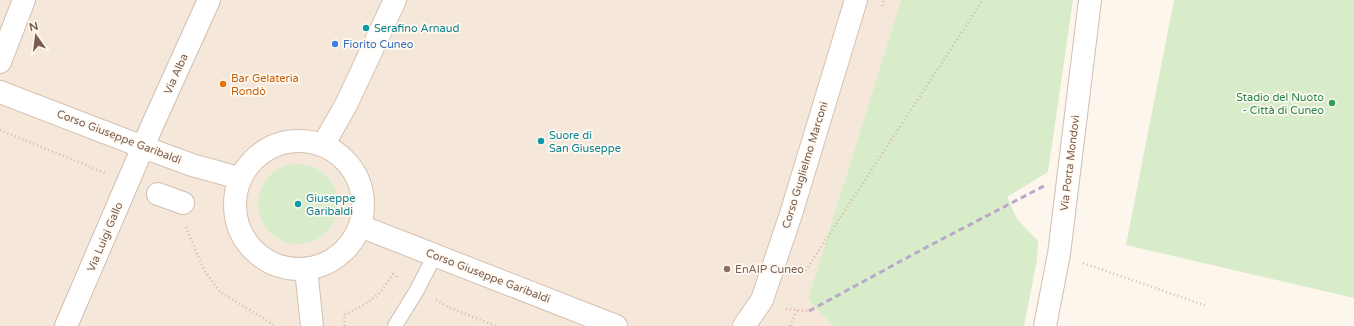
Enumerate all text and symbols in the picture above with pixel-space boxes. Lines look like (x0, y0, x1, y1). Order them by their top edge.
north arrow (16, 16, 56, 56)
text: N (28, 19, 40, 34)
place label: Serafino Arnaud (374, 22, 459, 35)
marker: Serafino Arnaud (361, 23, 371, 33)
place label: Fiorito Cuneo (343, 38, 414, 51)
marker: Fiorito Cuneo (330, 39, 340, 49)
street label: Via Alba (161, 52, 191, 96)
place label: Bar Gelateria Rondò (231, 72, 299, 98)
marker: Bar Gelateria Rondò (218, 79, 228, 89)
place label: Stadio del Nuoto - Città di Cuneo (1236, 91, 1324, 117)
marker: Stadio del Nuoto - Città di Cuneo (1327, 98, 1337, 108)
street label: Corso Guglielmo Marconi (779, 100, 831, 230)
street label: Corso Giuseppe Garibaldi (55, 107, 183, 167)
street label: Via Porta Mondovì (1058, 114, 1082, 212)
place label: Suore di San Giuseppe (549, 129, 621, 155)
marker: Suore di San Giuseppe (536, 136, 546, 146)
place label: Giuseppe Garibaldi (306, 192, 355, 218)
marker: Giuseppe Garibaldi (293, 199, 303, 209)
street label: Via Luigi Gallo (85, 200, 126, 274)
street label: Corso Giuseppe Garibaldi (424, 246, 552, 306)
place label: EnAIP Cuneo (735, 263, 804, 276)
marker: EnAIP Cuneo (722, 264, 732, 274)

